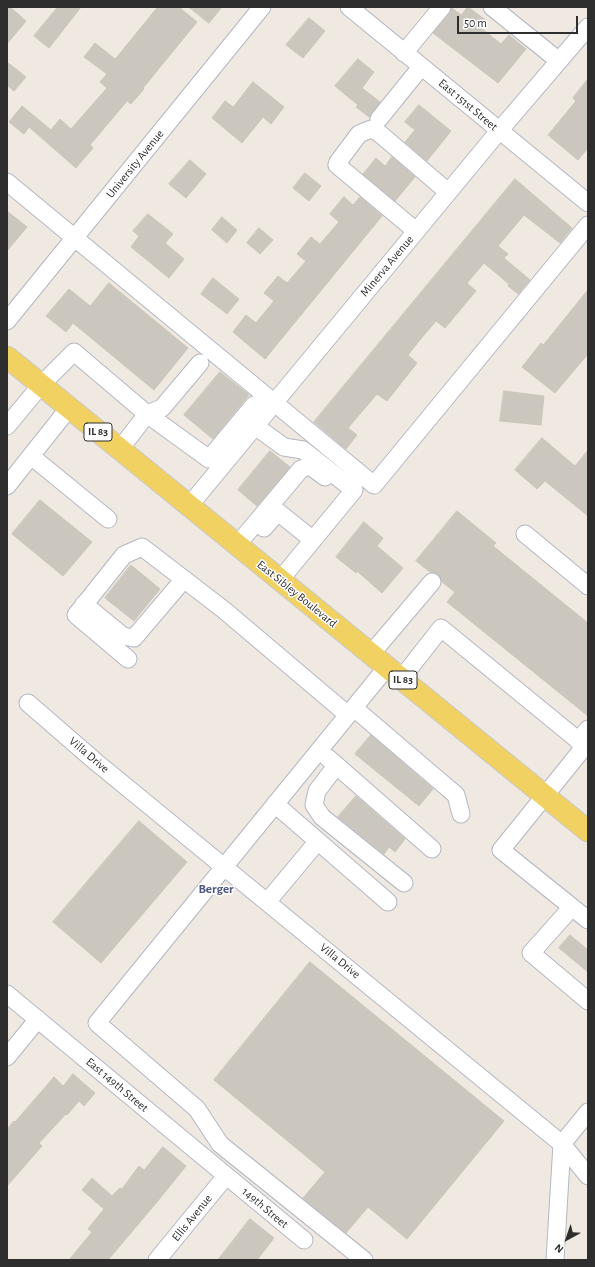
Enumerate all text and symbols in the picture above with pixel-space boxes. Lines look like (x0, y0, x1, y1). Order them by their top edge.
scale bar (459, 8, 580, 34)
text: 50 m (464, 17, 487, 29)
street label: East 151st Street (435, 76, 501, 134)
street label: University Avenue (103, 127, 167, 201)
street label: Minerva Avenue (357, 232, 417, 300)
road number: IL 83 (84, 423, 112, 441)
street label: East Sibley Boulevard (254, 557, 340, 631)
road number: IL 83 (389, 671, 417, 689)
street label: Villa Drive (66, 734, 112, 776)
district label: Berger (198, 881, 234, 897)
street label: Villa Drive (317, 940, 363, 982)
street label: East 149th Street (83, 1055, 151, 1115)
street label: 149th Street (239, 1185, 291, 1231)
street label: Ellis Avenue (169, 1192, 215, 1244)
north arrow (547, 1219, 587, 1259)
text: N (552, 1242, 565, 1255)

